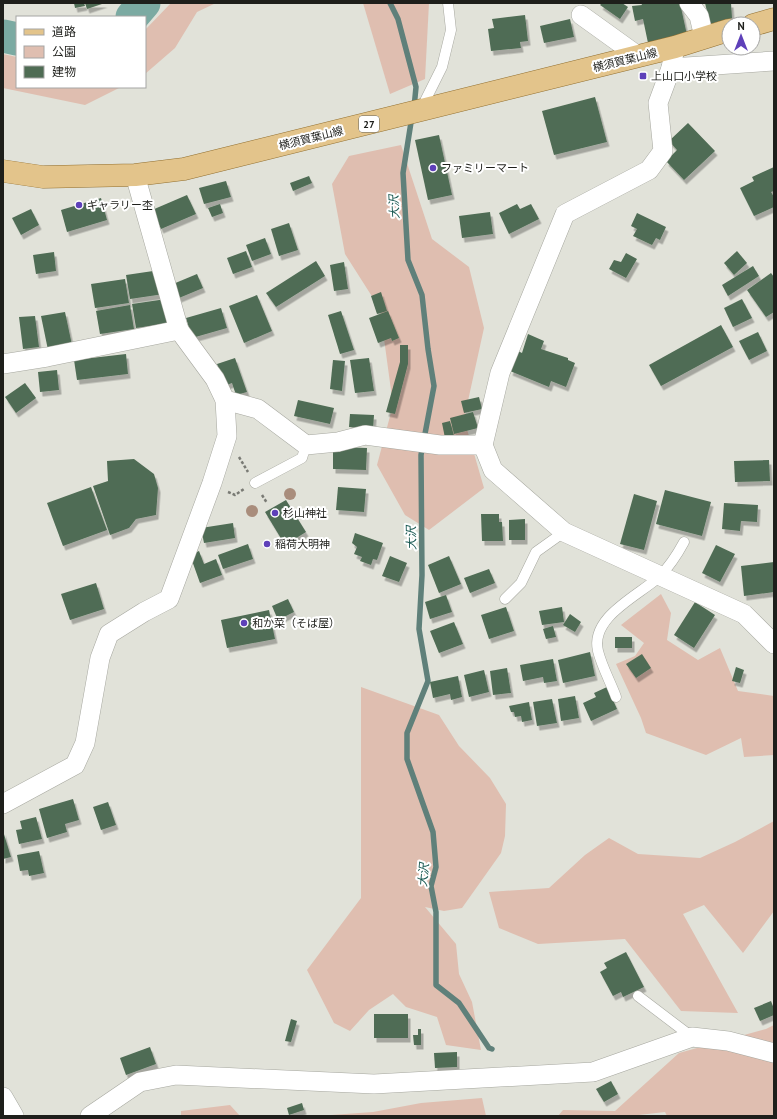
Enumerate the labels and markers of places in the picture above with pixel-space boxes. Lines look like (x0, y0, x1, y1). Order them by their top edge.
place label: 上山口小学校 (651, 69, 717, 83)
marker: 上山口小学校 (638, 71, 648, 81)
place label: ファミリーマート (441, 161, 529, 175)
marker: ファミリーマート (428, 163, 438, 173)
place label: ギャラリー杢 (87, 198, 153, 212)
marker: ギャラリー杢 (74, 200, 84, 210)
place label: 杉山神社 (283, 506, 327, 520)
marker: 杉山神社 (270, 508, 280, 518)
place label: 稲荷大明神 (275, 537, 330, 551)
marker: 稲荷大明神 (262, 539, 272, 549)
place label: 和か菜（そば屋） (252, 616, 340, 630)
marker: 和か菜（そば屋） (239, 618, 249, 628)

